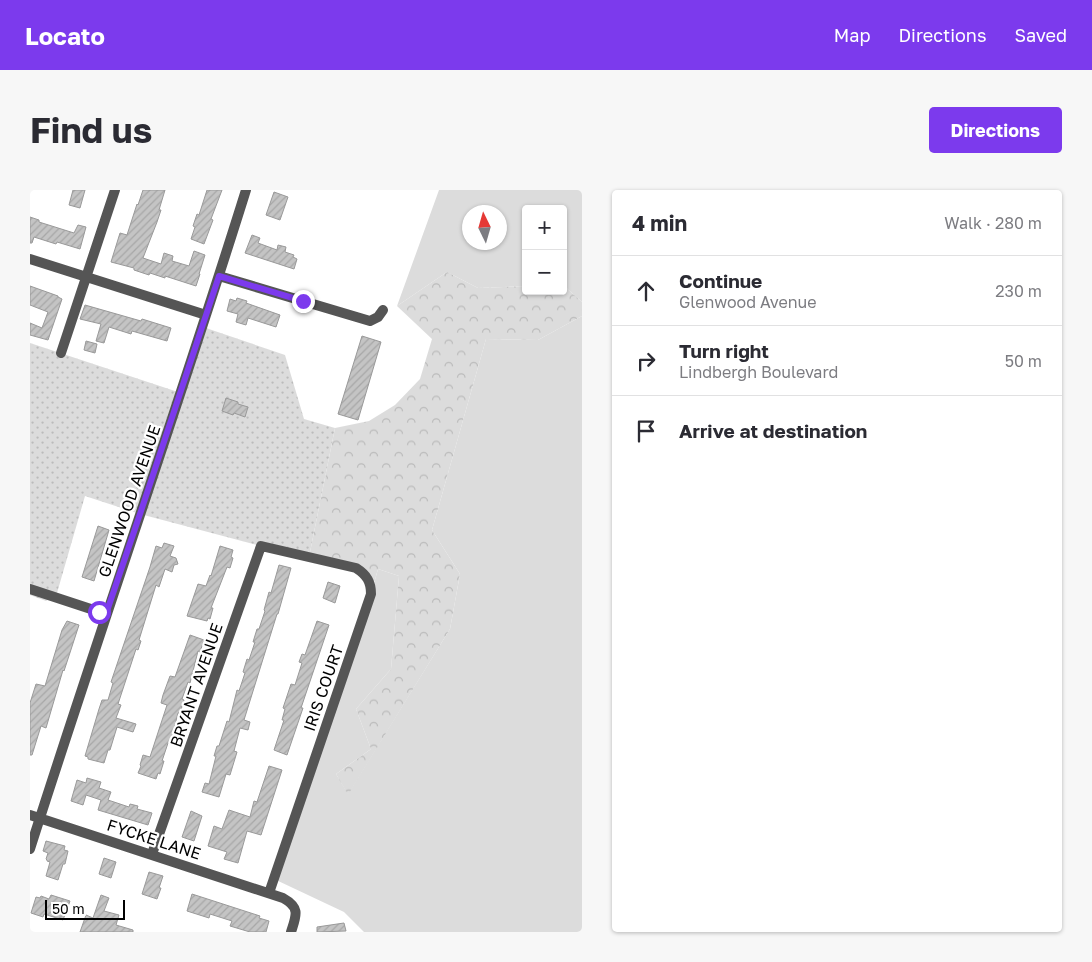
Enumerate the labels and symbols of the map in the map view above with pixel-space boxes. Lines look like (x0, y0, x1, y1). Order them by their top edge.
north arrow (462, 205, 507, 250)
route end (292, 290, 315, 313)
street label: GLENWOOD AVENUE (94, 422, 164, 580)
route start (88, 601, 111, 624)
street label: BRYANT AVENUE (165, 620, 227, 750)
street label: IRIS COURT (299, 642, 347, 734)
street label: FYCKE LANE (105, 814, 203, 864)
scale bar (45, 897, 125, 920)

